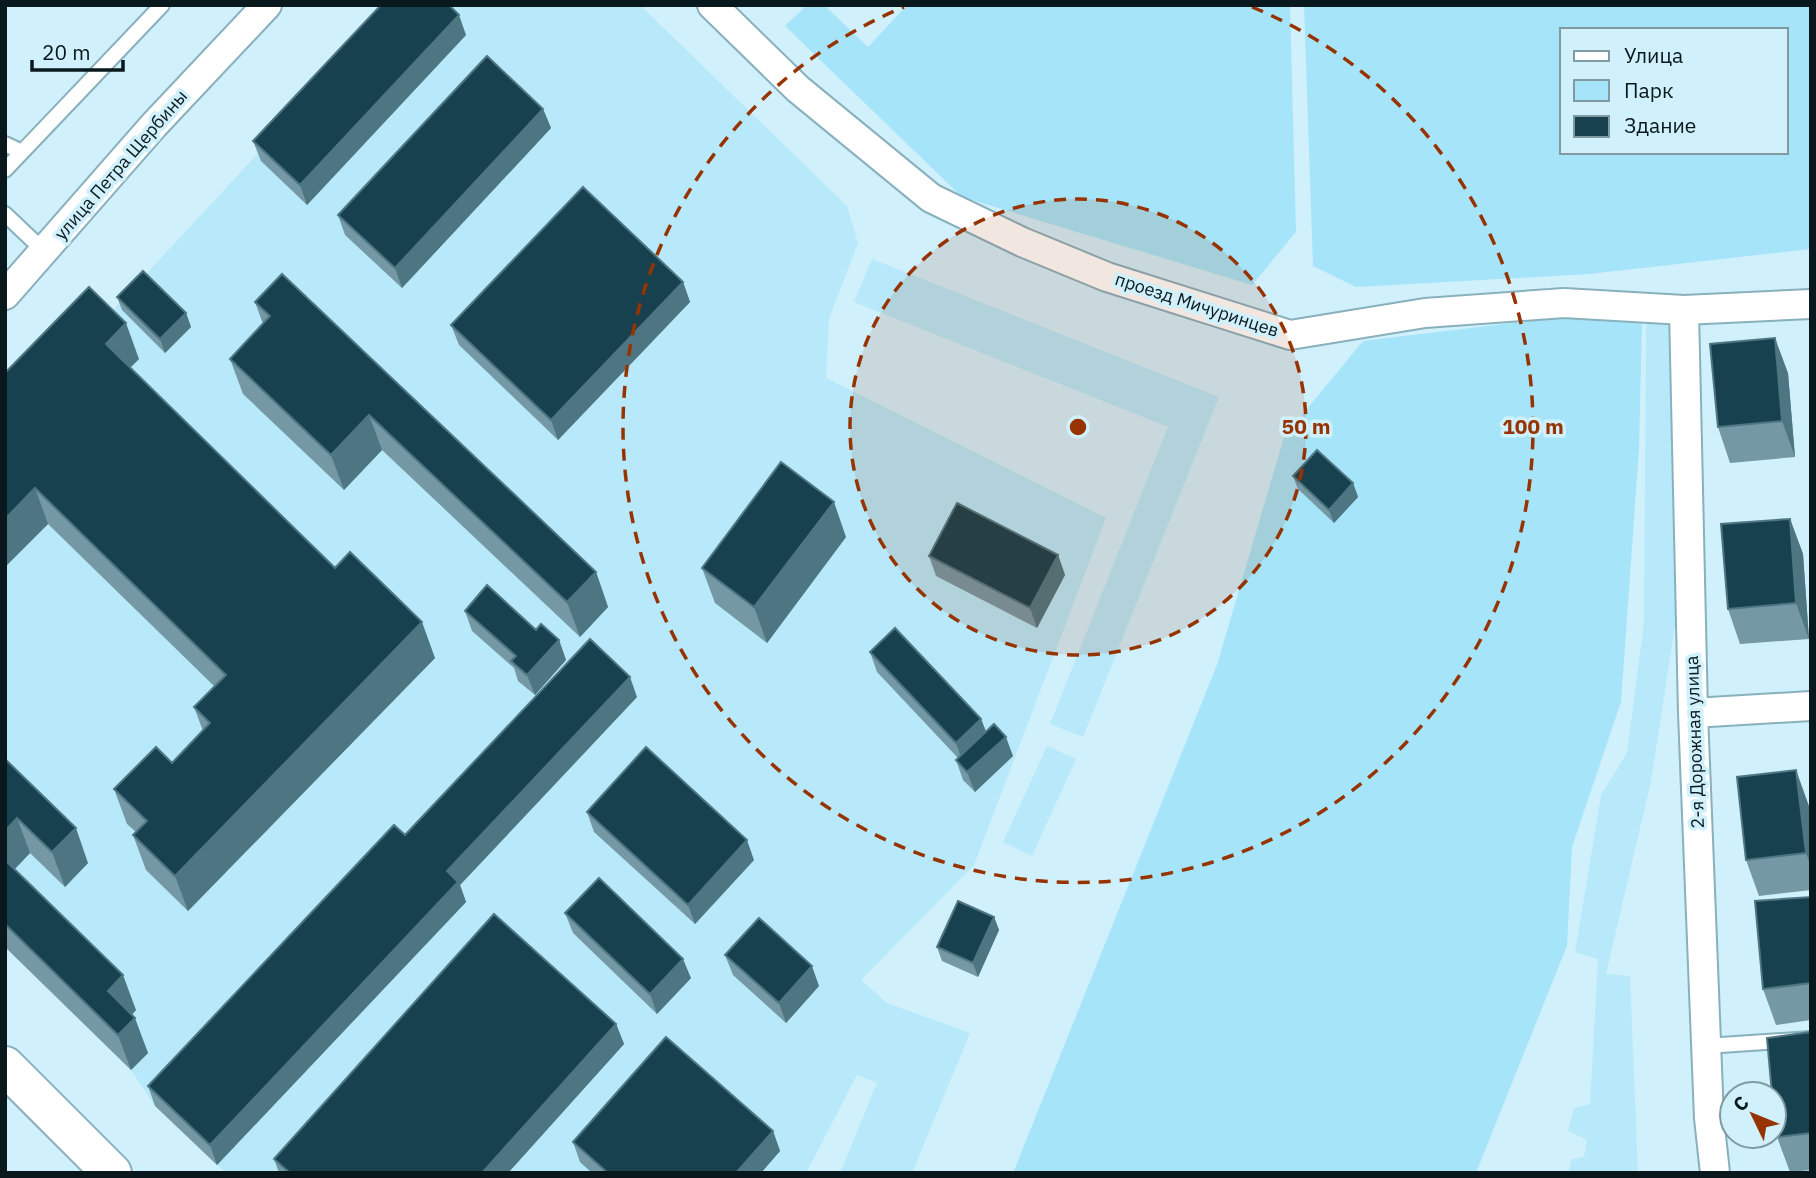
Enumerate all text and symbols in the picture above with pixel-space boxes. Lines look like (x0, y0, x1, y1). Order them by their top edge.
scale bar (32, 28, 122, 72)
legend (1560, 28, 1788, 154)
text: 20 m (42, 38, 91, 66)
text: Улица (1624, 41, 1683, 69)
text: Парк (1624, 76, 1674, 104)
street label: улица Петра Щербины (49, 85, 192, 245)
text: Здание (1624, 111, 1696, 139)
street label: проезд Мичуринцев (1112, 267, 1282, 342)
text: 50 m (1282, 412, 1330, 440)
text: 100 m (1502, 412, 1564, 440)
centre of rings (1066, 415, 1090, 439)
street label: 2-я Дорожная улица (1680, 655, 1709, 829)
north arrow (1718, 1080, 1788, 1150)
text: С (1728, 1091, 1754, 1116)

